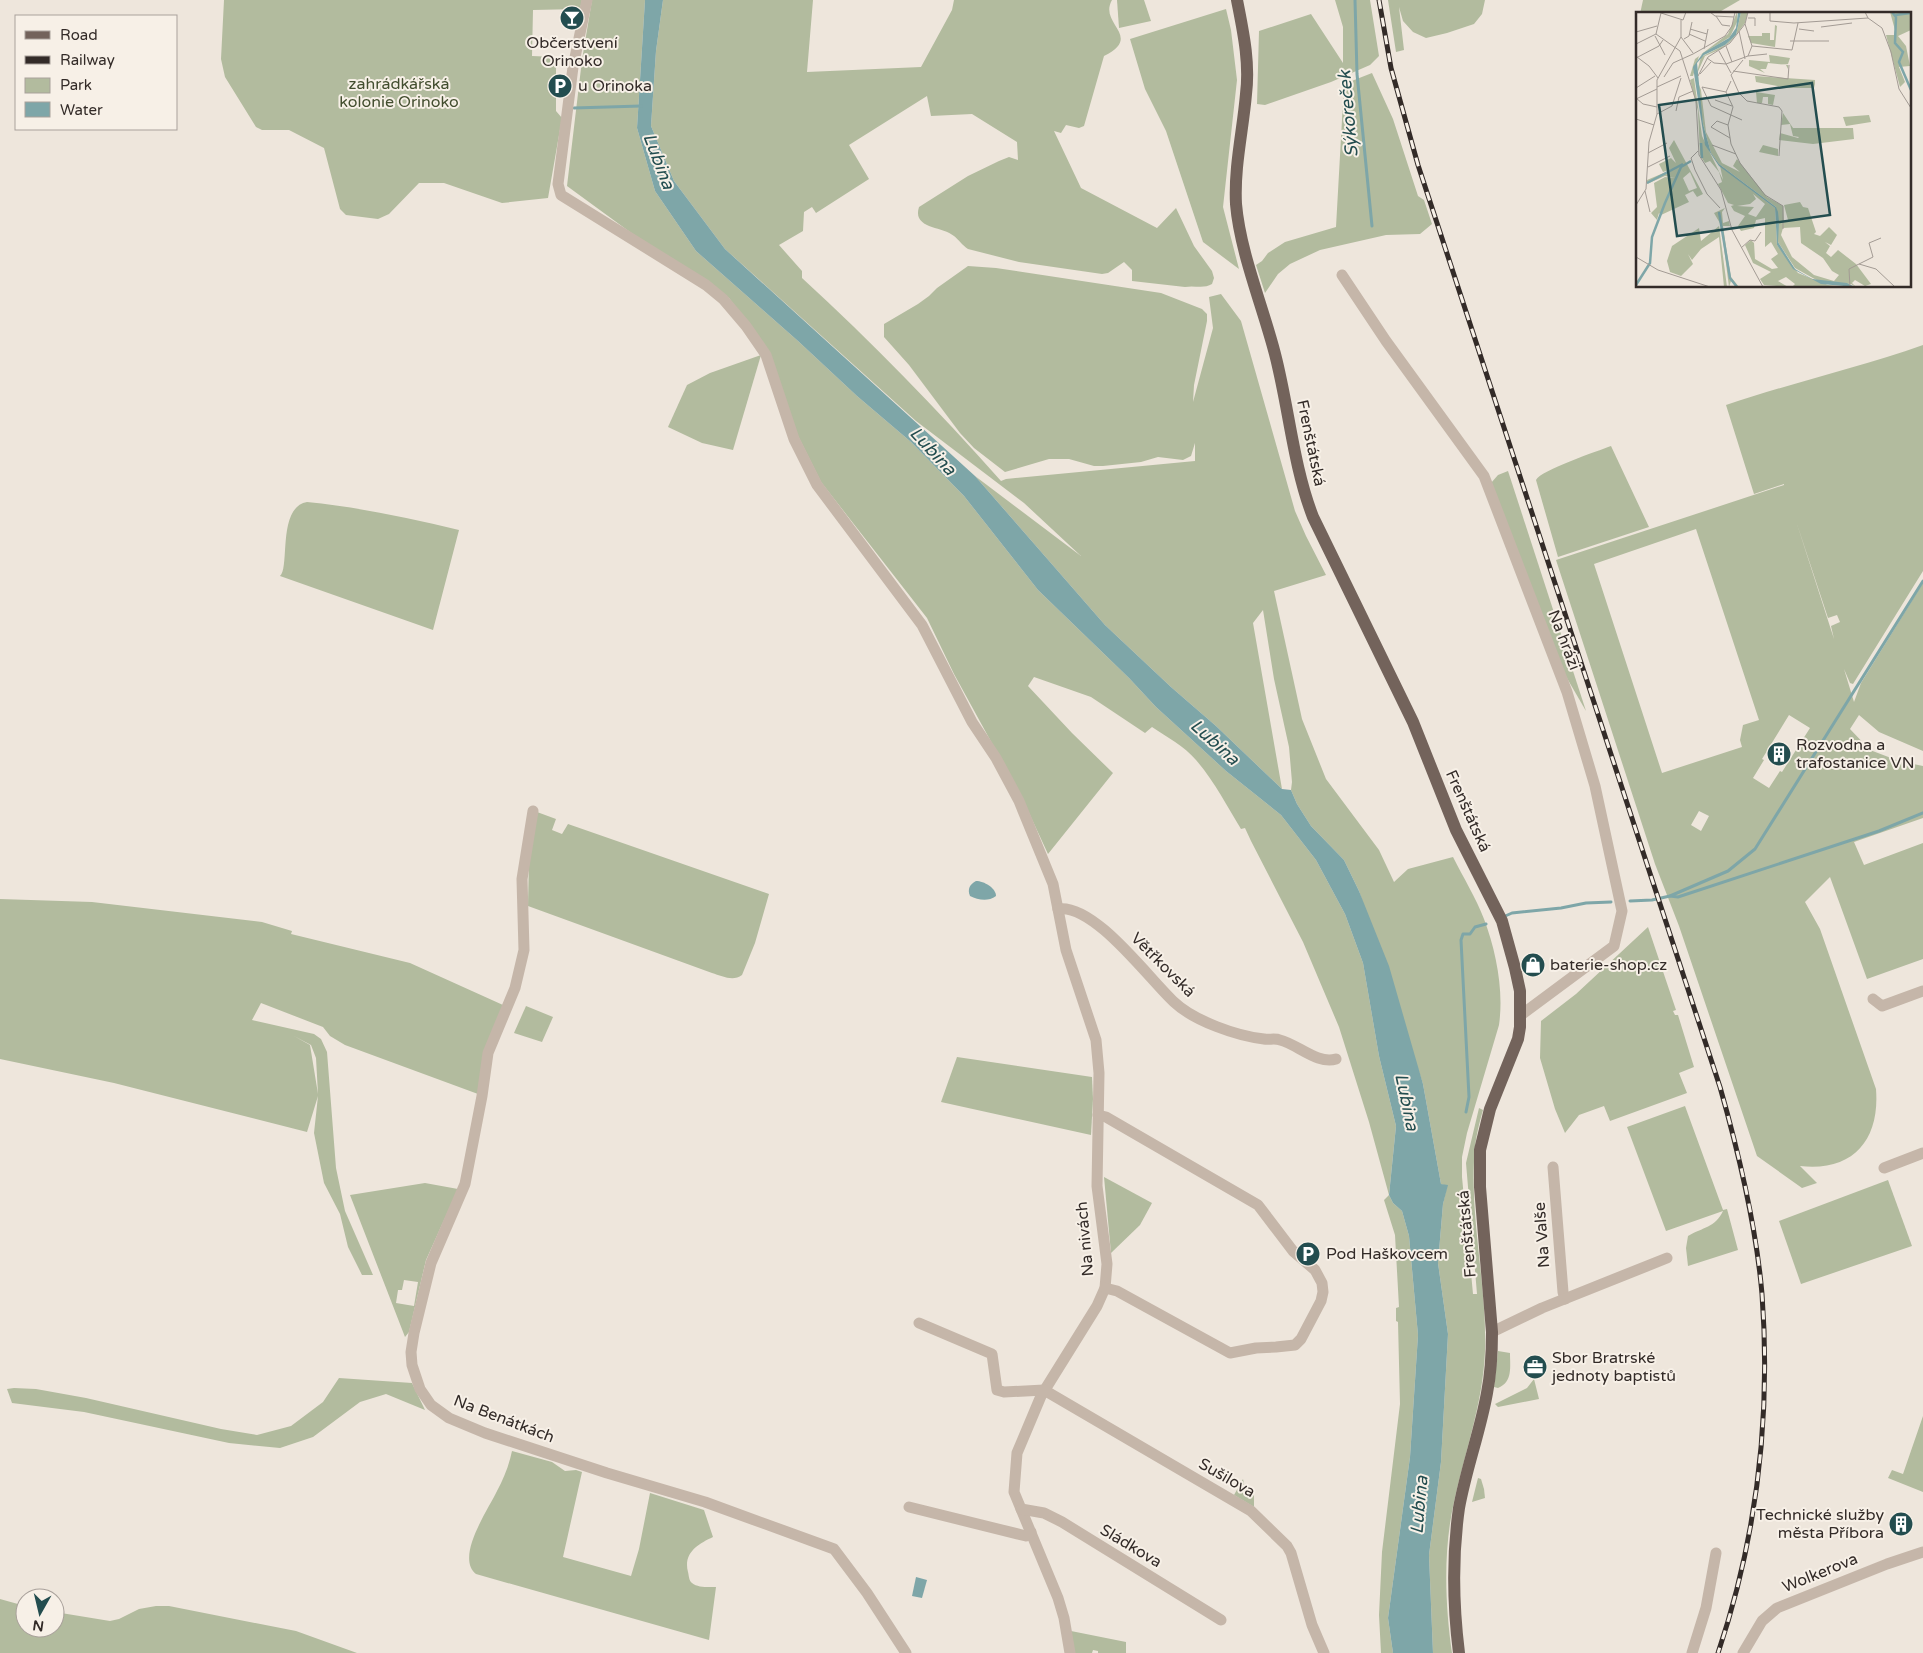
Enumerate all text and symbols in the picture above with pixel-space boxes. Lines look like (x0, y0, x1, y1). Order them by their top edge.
bar icon: Občerstvení Orinoko (559, 5, 585, 31)
inset map (1636, 12, 1910, 288)
legend (15, 15, 178, 130)
text: Road (60, 26, 98, 44)
place label: Občerstvení Orinoko (526, 33, 618, 71)
text: Railway (60, 51, 115, 69)
water label: Sýkoreček (1333, 68, 1363, 158)
parking icon: u Orinoka (547, 73, 573, 99)
park label: zahrádkářská kolonie Orinoko (339, 74, 459, 112)
text: Park (60, 76, 92, 94)
place label: u Orinoka (578, 76, 652, 96)
text: Water (60, 101, 103, 119)
water label: Lubina (638, 130, 680, 193)
street label: Frenštátská (1292, 398, 1330, 488)
water label: Lubina (905, 422, 962, 480)
street label: Na hrázi (1543, 607, 1585, 673)
water label: Lubina (1186, 714, 1245, 770)
place label: Rozvodna a trafostanice VN (1796, 735, 1914, 773)
building icon: Rozvodna a trafostanice VN (1766, 741, 1792, 767)
street label: Frenštátská (1441, 767, 1495, 855)
street label: Větřkovská (1126, 928, 1200, 1002)
shop icon: baterie-shop.cz (1520, 952, 1546, 978)
place label: baterie-shop.cz (1550, 955, 1667, 975)
water label: Lubina (1390, 1071, 1424, 1134)
street label: Frenštátská (1453, 1189, 1481, 1279)
street label: Na nivách (1072, 1201, 1098, 1277)
street label: Na Valše (1530, 1201, 1554, 1269)
parking icon: Pod Haškovcem (1295, 1241, 1321, 1267)
place label: Pod Haškovcem (1326, 1244, 1448, 1264)
place label: Sbor Bratrské jednoty baptistů (1551, 1348, 1676, 1386)
office icon: Sbor Bratrské jednoty baptistů (1522, 1354, 1548, 1380)
street label: Na Benátkách (451, 1391, 557, 1447)
street label: Sušilova (1195, 1454, 1259, 1502)
water label: Lubina (1406, 1474, 1433, 1535)
place label: Technické služby města Příbora (1756, 1505, 1884, 1543)
building icon: Technické služby města Příbora (1888, 1511, 1914, 1537)
street label: Sládkova (1097, 1520, 1165, 1572)
street label: Wolkerova (1779, 1549, 1861, 1597)
north arrow (15, 1588, 65, 1638)
text: N (32, 1616, 45, 1635)

